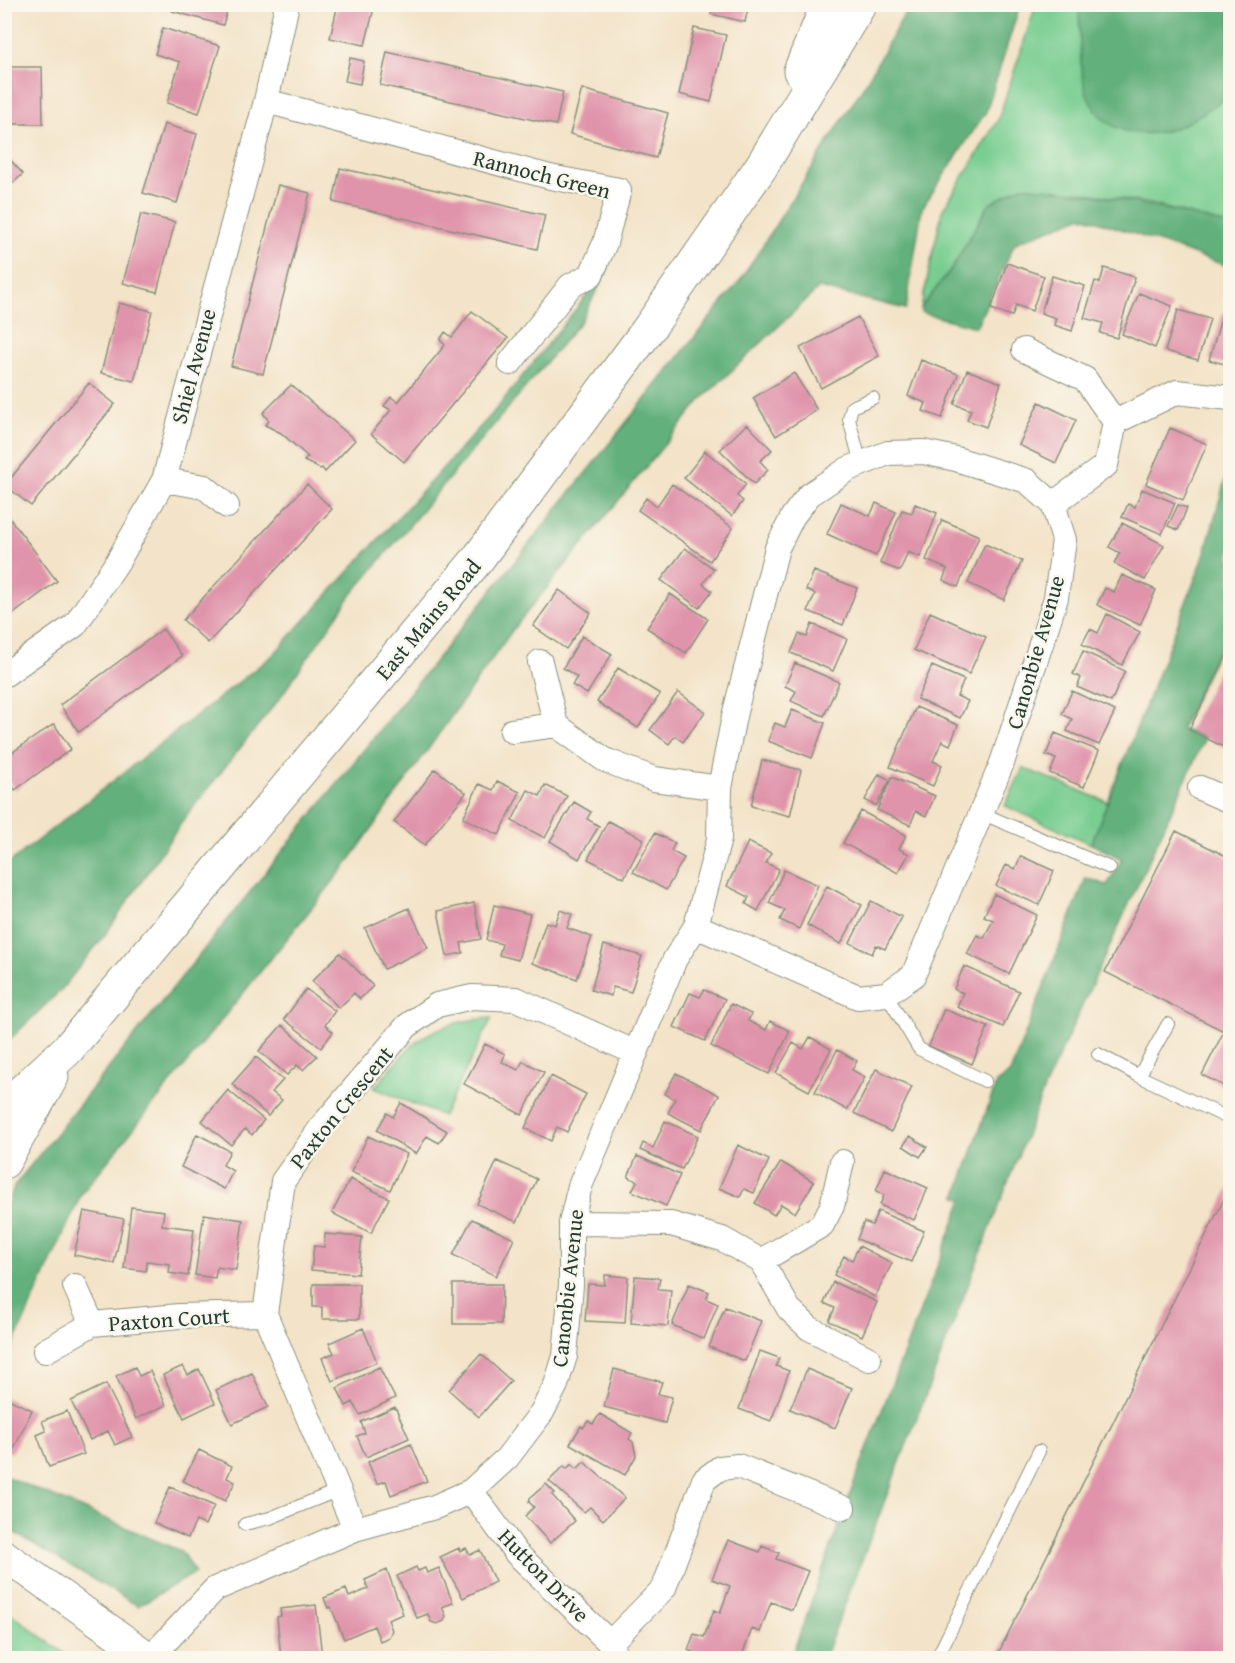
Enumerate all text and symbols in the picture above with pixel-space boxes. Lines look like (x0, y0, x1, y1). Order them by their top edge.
street label: Rannoch Green (470, 142, 615, 207)
street label: Shiel Avenue (162, 305, 224, 427)
street label: East Mains Road (368, 551, 488, 687)
street label: Canonbie Avenue (998, 571, 1072, 733)
street label: Paxton Crescent (281, 1039, 401, 1175)
street label: Canonbie Avenue (543, 1207, 591, 1369)
street label: Paxton Court (107, 1299, 231, 1339)
street label: Hutton Drive (491, 1521, 597, 1629)

